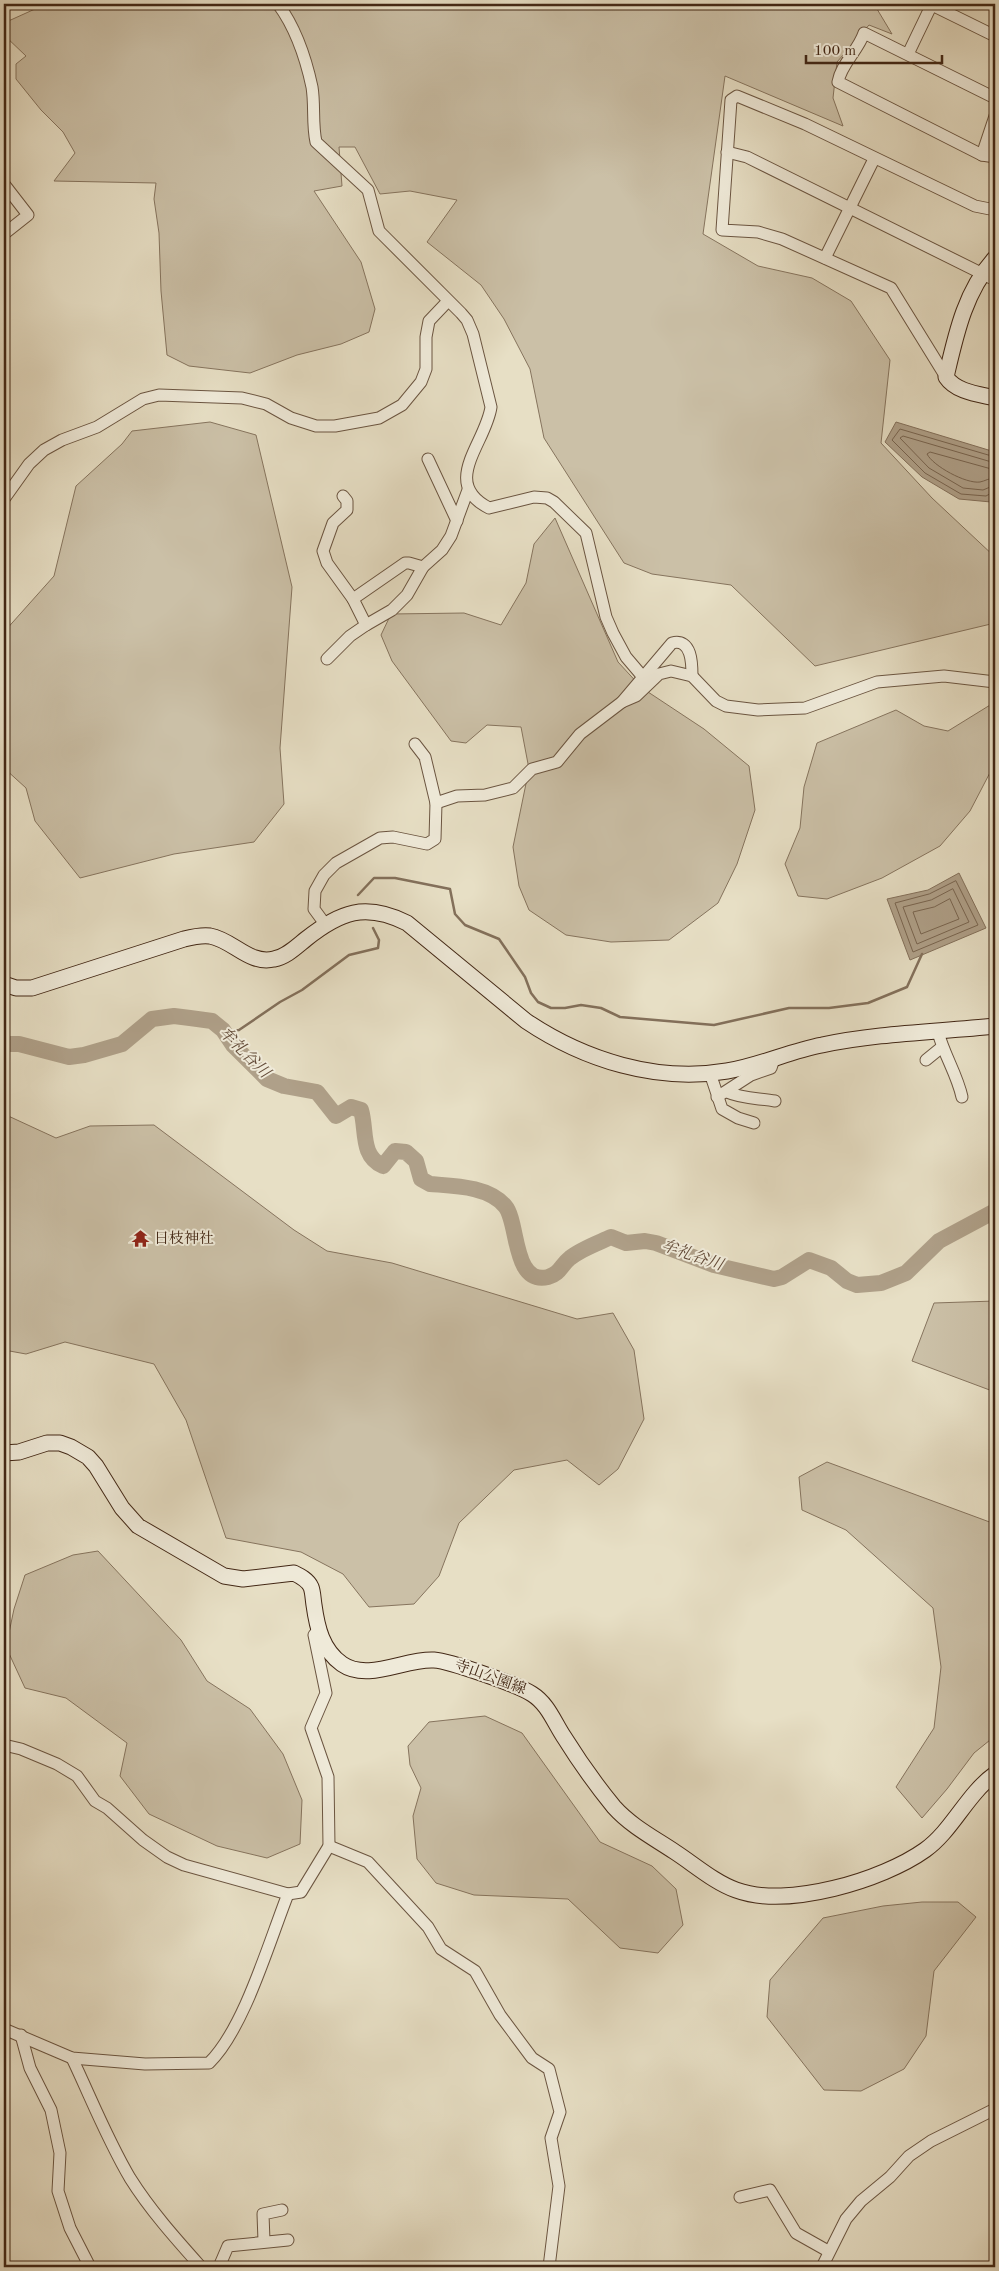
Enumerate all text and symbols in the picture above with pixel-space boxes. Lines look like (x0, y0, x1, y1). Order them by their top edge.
scale bar (806, 32, 943, 64)
text: 100 m (814, 44, 856, 59)
water label: 牟礼谷川 (216, 1023, 275, 1083)
temple icon: 日枝神社 (130, 1229, 150, 1249)
place label: 日枝神社 (154, 1230, 214, 1247)
water label: 牟礼谷川 (659, 1236, 727, 1275)
street label: 寺山公園線 (452, 1656, 528, 1698)

